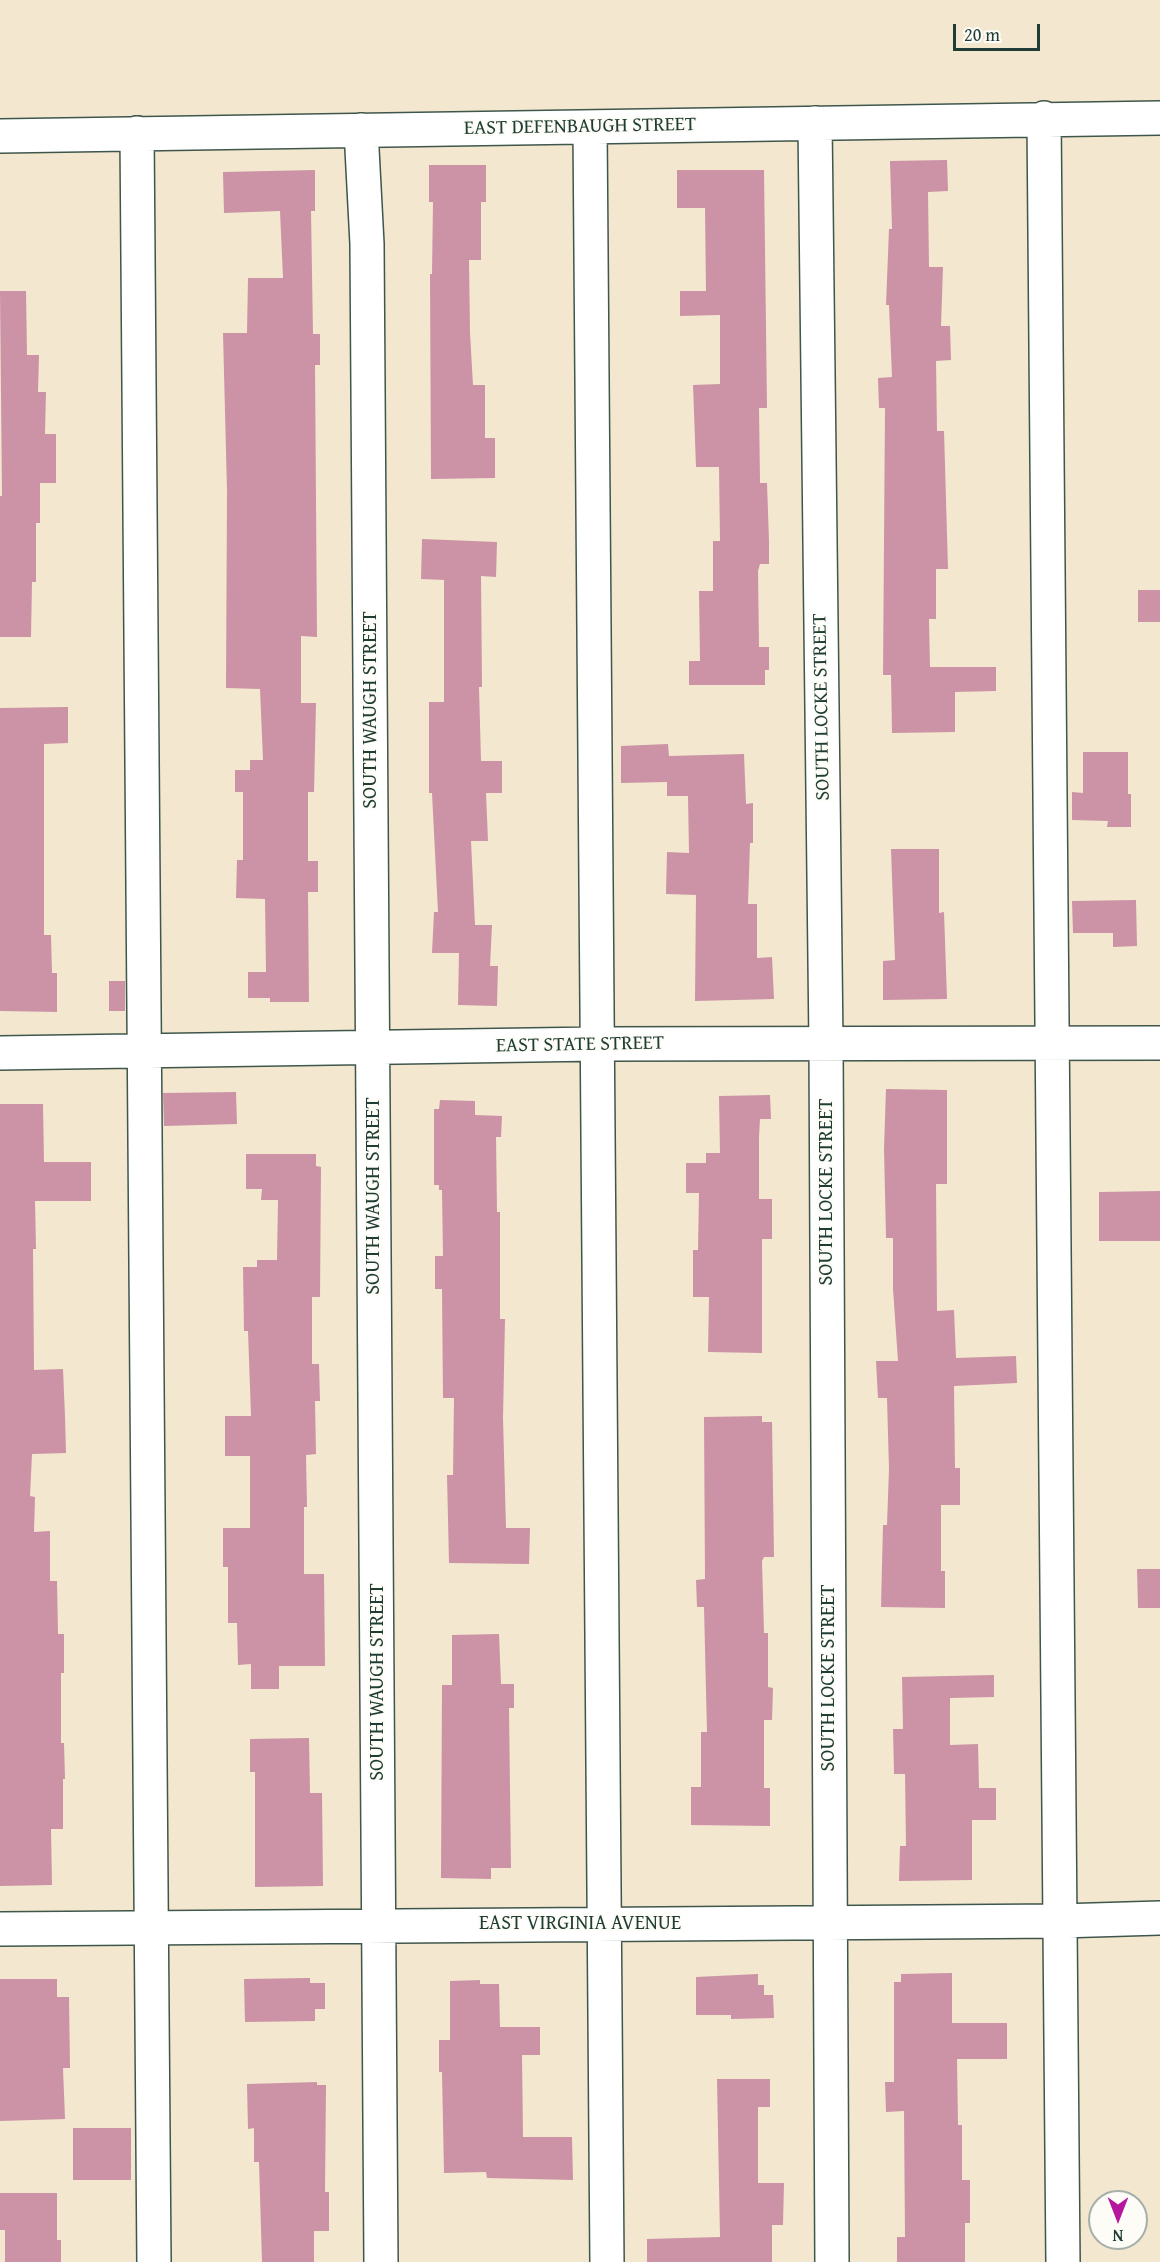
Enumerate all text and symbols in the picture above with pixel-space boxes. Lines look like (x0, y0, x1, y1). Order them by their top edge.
scale bar (956, 12, 1043, 50)
text: 20 m (964, 21, 1000, 48)
street label: EAST DEFENBAUGH STREET (464, 113, 696, 141)
street label: SOUTH WAUGH STREET (359, 611, 383, 809)
street label: SOUTH LOCKE STREET (808, 613, 836, 801)
street label: EAST STATE STREET (496, 1032, 664, 1058)
street label: SOUTH WAUGH STREET (362, 1097, 386, 1295)
street label: SOUTH LOCKE STREET (815, 1098, 839, 1286)
street label: SOUTH WAUGH STREET (366, 1583, 390, 1781)
street label: SOUTH LOCKE STREET (817, 1584, 841, 1772)
street label: EAST VIRGINIA AVENUE (479, 1912, 681, 1936)
north arrow (1088, 2190, 1148, 2250)
text: N (1113, 2224, 1123, 2248)

